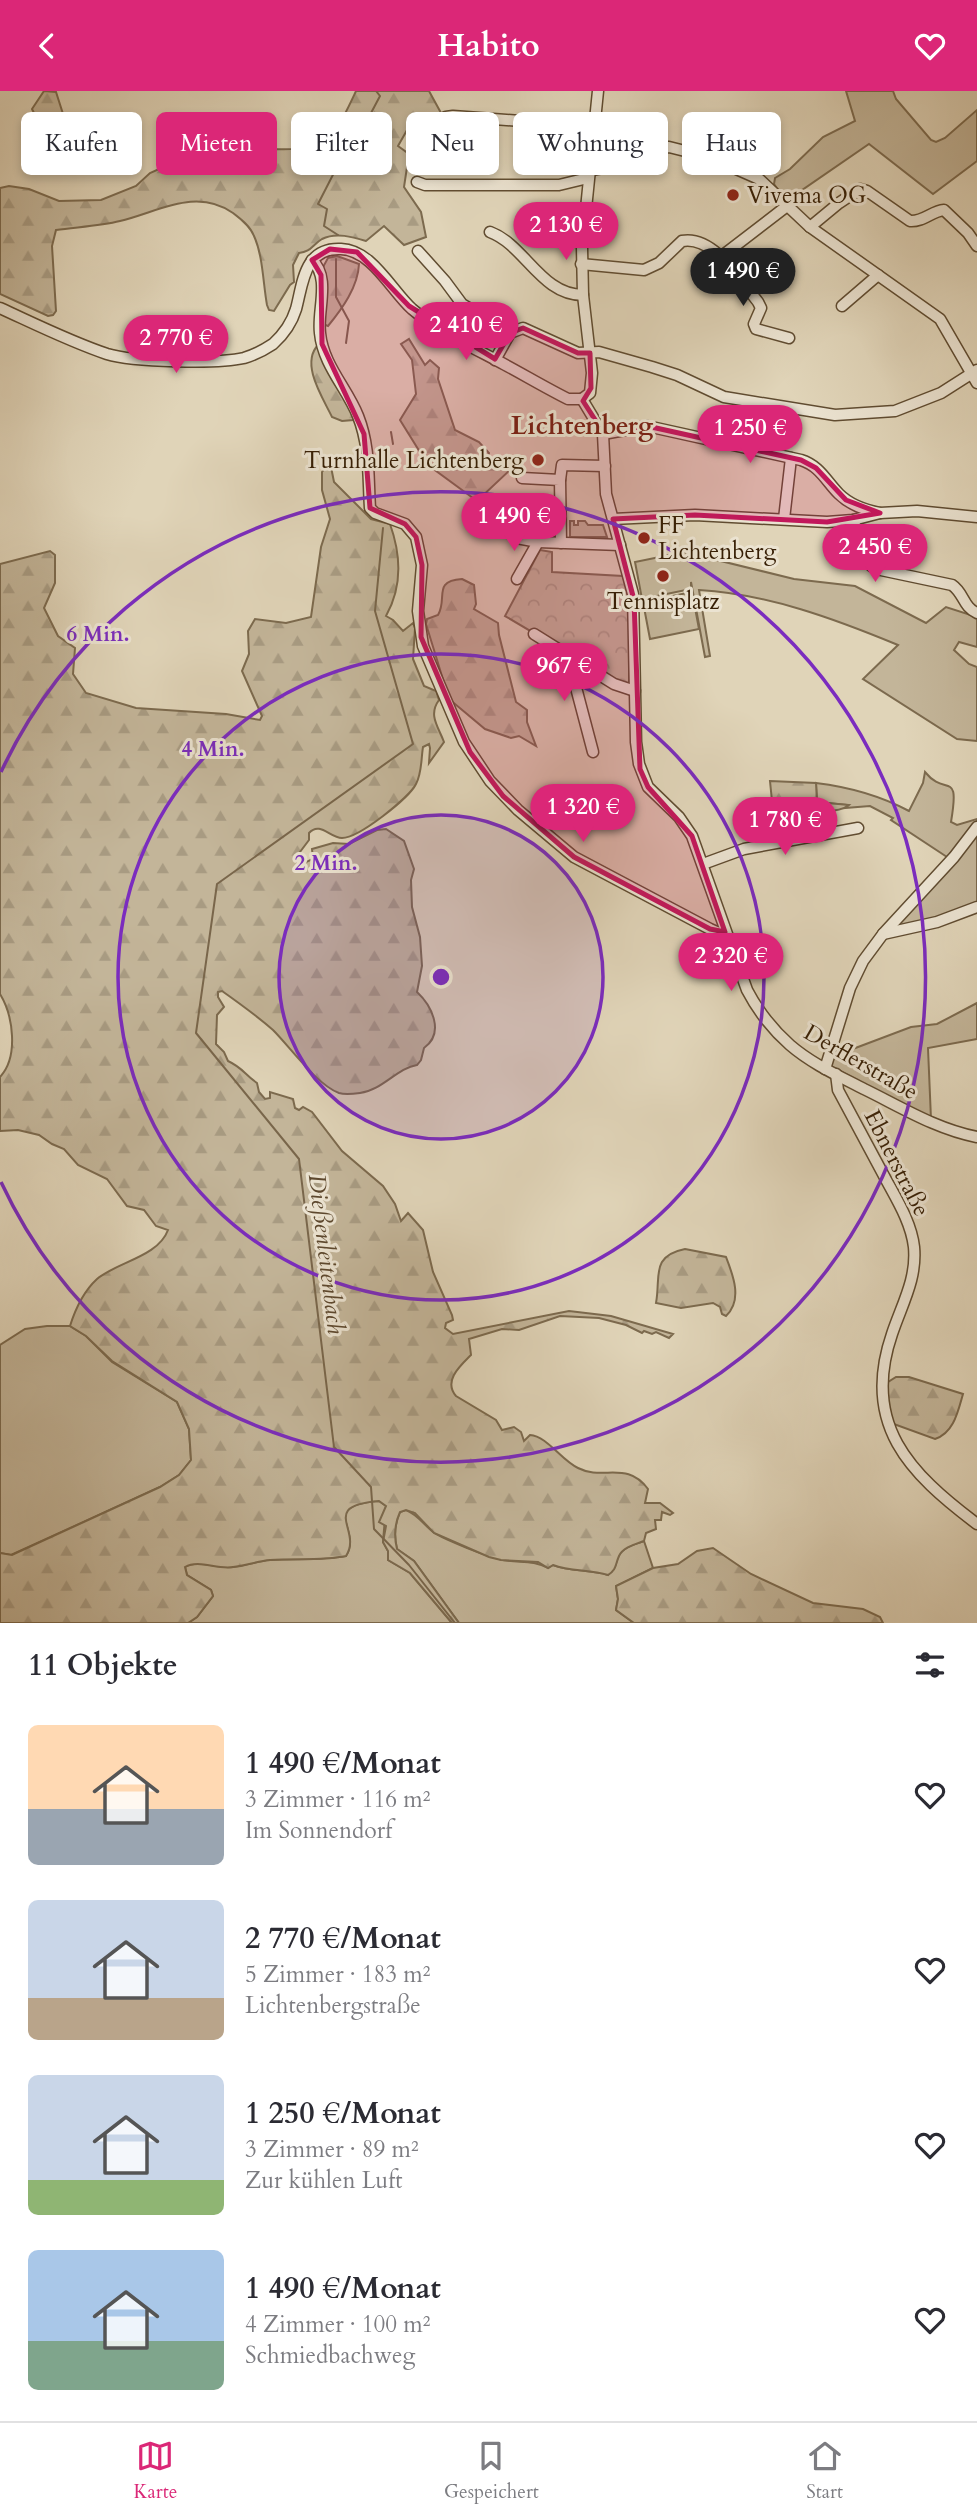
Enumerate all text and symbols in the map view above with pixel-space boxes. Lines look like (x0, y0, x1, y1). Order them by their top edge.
text: Habito (437, 24, 540, 68)
icon: back (28, 27, 66, 65)
icon: heart (911, 27, 949, 65)
chip: Kaufen (21, 112, 142, 175)
chip: Mieten (156, 112, 277, 175)
chip: Filter (291, 112, 392, 175)
chip: Neu (406, 112, 499, 175)
chip: Wohnung (513, 112, 668, 175)
chip: Haus (682, 112, 781, 175)
place label: Vivema OG (747, 180, 866, 211)
marker: Vivema OG (725, 187, 741, 203)
pin: 2 130 € (501, 202, 631, 262)
text: 2 130 € (529, 209, 603, 240)
pin: 1 490 € (678, 249, 808, 308)
text: 1 490 € (706, 255, 780, 286)
pin: 2 410 € (401, 303, 531, 362)
text: 2 410 € (429, 309, 503, 340)
pin: 2 770 € (111, 315, 241, 375)
text: 2 770 € (139, 322, 213, 353)
pin: 1 250 € (685, 405, 815, 465)
district label: Lichtenberg (511, 408, 654, 443)
text: 1 250 € (713, 412, 787, 443)
place label: Turnhalle Lichtenberg (304, 445, 524, 476)
marker: Turnhalle Lichtenberg (530, 452, 546, 468)
pin: 1 490 € (449, 493, 579, 553)
text: 1 490 € (477, 500, 551, 531)
place label: FF Lichtenberg (658, 510, 776, 567)
pin: 2 450 € (810, 525, 940, 584)
marker: FF Lichtenberg (636, 530, 652, 546)
text: 2 450 € (838, 531, 912, 562)
marker: Tennisplatz (655, 568, 671, 584)
place label: Tennisplatz (606, 586, 720, 617)
text: 6 Min. (66, 620, 130, 649)
pin: 967 € (515, 643, 613, 703)
text: 967 € (536, 650, 592, 681)
text: 4 Min. (181, 735, 245, 764)
pin: 1 320 € (518, 785, 648, 844)
text: 1 320 € (546, 791, 620, 822)
pin: 1 780 € (720, 797, 850, 857)
text: 1 780 € (748, 804, 822, 835)
text: 2 Min. (294, 849, 358, 878)
pin: 2 320 € (666, 933, 796, 993)
text: 2 320 € (694, 940, 768, 971)
centre of rings (429, 965, 453, 989)
street label: Derflerstraße (798, 1017, 924, 1107)
street label: Ebnerstraße (857, 1104, 937, 1222)
water label: Dießenleitenbach (300, 1172, 352, 1336)
text: 11 Objekte (28, 1645, 178, 1686)
icon: filters (911, 1646, 949, 1684)
text: 1 490 €/Monat (245, 1743, 441, 1784)
icon: home (84, 1753, 168, 1837)
icon: heart (911, 1776, 949, 1814)
text: 3 Zimmer · 116 m² (245, 1784, 430, 1815)
text: Im Sonnendorf (245, 1815, 392, 1846)
text: 2 770 €/Monat (245, 1918, 441, 1959)
icon: home (84, 1928, 168, 2012)
icon: heart (911, 1951, 949, 1989)
text: 5 Zimmer · 183 m² (245, 1959, 430, 1990)
text: Lichtenbergstraße (245, 1990, 421, 2021)
text: 1 250 €/Monat (245, 2093, 441, 2134)
icon: home (84, 2103, 168, 2187)
icon: heart (911, 2126, 949, 2164)
text: 3 Zimmer · 89 m² (245, 2134, 419, 2165)
text: Zur kühlen Luft (245, 2165, 402, 2196)
text: 1 490 €/Monat (245, 2268, 441, 2309)
icon: home (84, 2278, 168, 2362)
icon: heart (911, 2301, 949, 2339)
text: 4 Zimmer · 100 m² (245, 2309, 430, 2340)
text: Schmiedbachweg (245, 2340, 415, 2371)
tab: Karte (133, 2437, 177, 2505)
tab: Gespeichert (444, 2437, 539, 2505)
tab: Start (806, 2437, 844, 2505)

